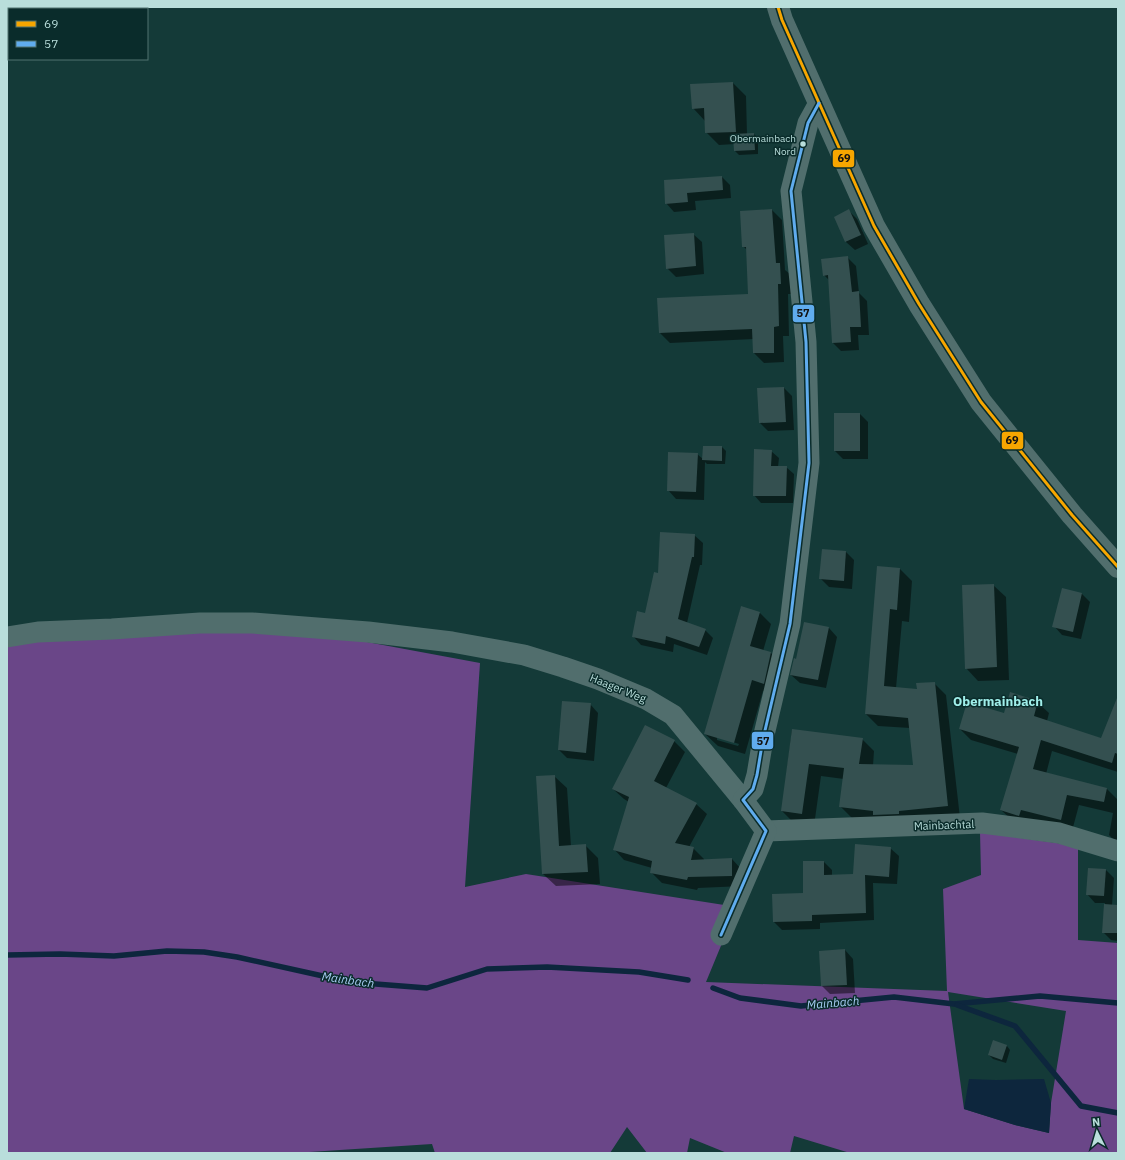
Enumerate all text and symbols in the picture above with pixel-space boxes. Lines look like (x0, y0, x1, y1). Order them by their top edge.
legend (8, 8, 148, 60)
text: 69 (44, 16, 58, 31)
text: 57 (44, 36, 58, 51)
place label: Obermainbach Nord (730, 132, 796, 158)
marker: Obermainbach Nord (798, 139, 808, 149)
line badge: 69 (832, 149, 855, 168)
text: 69 (837, 151, 851, 165)
line badge: 57 (792, 304, 815, 323)
text: 57 (796, 306, 810, 320)
line badge: 69 (1001, 431, 1024, 450)
text: 69 (1005, 433, 1019, 447)
street label: Haager Weg (588, 670, 648, 706)
district label: Obermainbach (953, 693, 1043, 710)
line badge: 57 (751, 731, 774, 750)
text: 57 (756, 734, 770, 748)
street label: Mainbachtal (913, 817, 975, 833)
water label: Mainbach (321, 968, 375, 991)
water label: Mainbach (806, 993, 860, 1012)
north arrow (1077, 1112, 1117, 1152)
text: N (1092, 1115, 1101, 1129)

